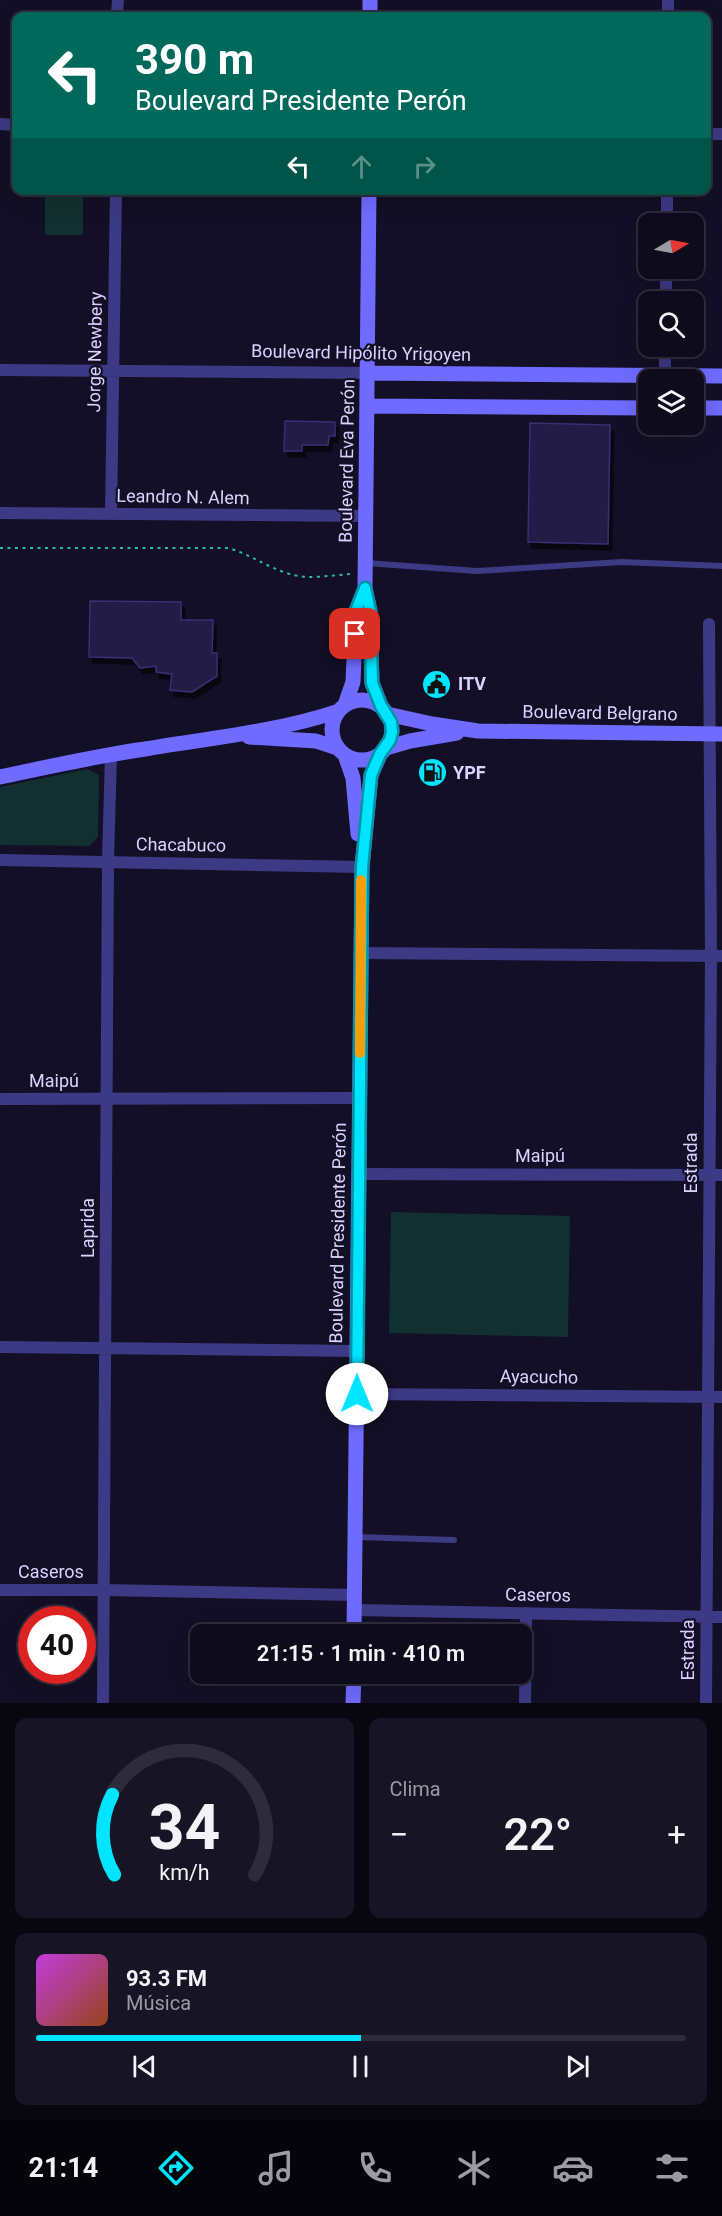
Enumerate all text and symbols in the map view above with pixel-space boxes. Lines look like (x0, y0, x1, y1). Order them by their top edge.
text: 390 m (135, 35, 254, 84)
icon: left (36, 36, 114, 114)
text: Boulevard Presidente Perón (135, 85, 467, 117)
icon: left (282, 150, 315, 183)
icon: ahead (345, 150, 378, 183)
icon: right (408, 150, 441, 183)
north arrow (638, 213, 704, 279)
map controls (638, 213, 704, 435)
street label: Jorge Newbery (83, 291, 106, 412)
button: search (638, 291, 704, 357)
street label: Boulevard Hipólito Yrigoyen (251, 340, 471, 365)
button: layers (638, 369, 704, 435)
street label: Boulevard Eva Perón (335, 379, 358, 543)
street label: Leandro N. Alem (116, 485, 250, 508)
pin (329, 608, 380, 659)
icon: arrive (338, 617, 371, 650)
public building icon: ITV (421, 668, 453, 700)
place label: ITV (458, 673, 486, 694)
street label: Boulevard Belgrano (522, 701, 678, 724)
fuel station icon: YPF (416, 757, 448, 789)
place label: YPF (453, 762, 486, 783)
street label: Chacabuco (136, 833, 226, 856)
street label: Maipú (29, 1070, 79, 1091)
street label: Boulevard Presidente Perón (325, 1122, 350, 1344)
street label: Estrada (680, 1133, 701, 1193)
street label: Maipú (515, 1145, 565, 1166)
street label: Laprida (77, 1198, 98, 1258)
position arrow (325, 1362, 389, 1426)
street label: Ayacucho (500, 1365, 578, 1388)
street label: Caseros (18, 1561, 84, 1582)
street label: Caseros (505, 1583, 571, 1606)
speed limit sign: 40 (18, 1606, 96, 1684)
street label: Estrada (677, 1620, 698, 1680)
text: 21:15 · 1 min · 410 m (257, 1641, 465, 1666)
text: Clima (390, 1777, 441, 1801)
text: 34 (148, 1791, 220, 1864)
text: 22° (503, 1808, 572, 1861)
text: − (390, 1815, 408, 1854)
text: + (667, 1815, 686, 1854)
text: km/h (159, 1860, 209, 1885)
text: 93.3 FM (126, 1966, 207, 1991)
text: Música (126, 1991, 191, 2015)
icon: previous (128, 2050, 161, 2083)
icon: pause (344, 2050, 377, 2083)
icon: next (561, 2050, 594, 2083)
icon: directions (155, 2147, 197, 2189)
icon: music (255, 2147, 297, 2189)
icon: phone (354, 2147, 396, 2189)
icon: climate (453, 2147, 495, 2189)
icon: car (552, 2147, 594, 2189)
icon: filters (651, 2147, 693, 2189)
text: 21:14 (29, 2152, 98, 2184)

